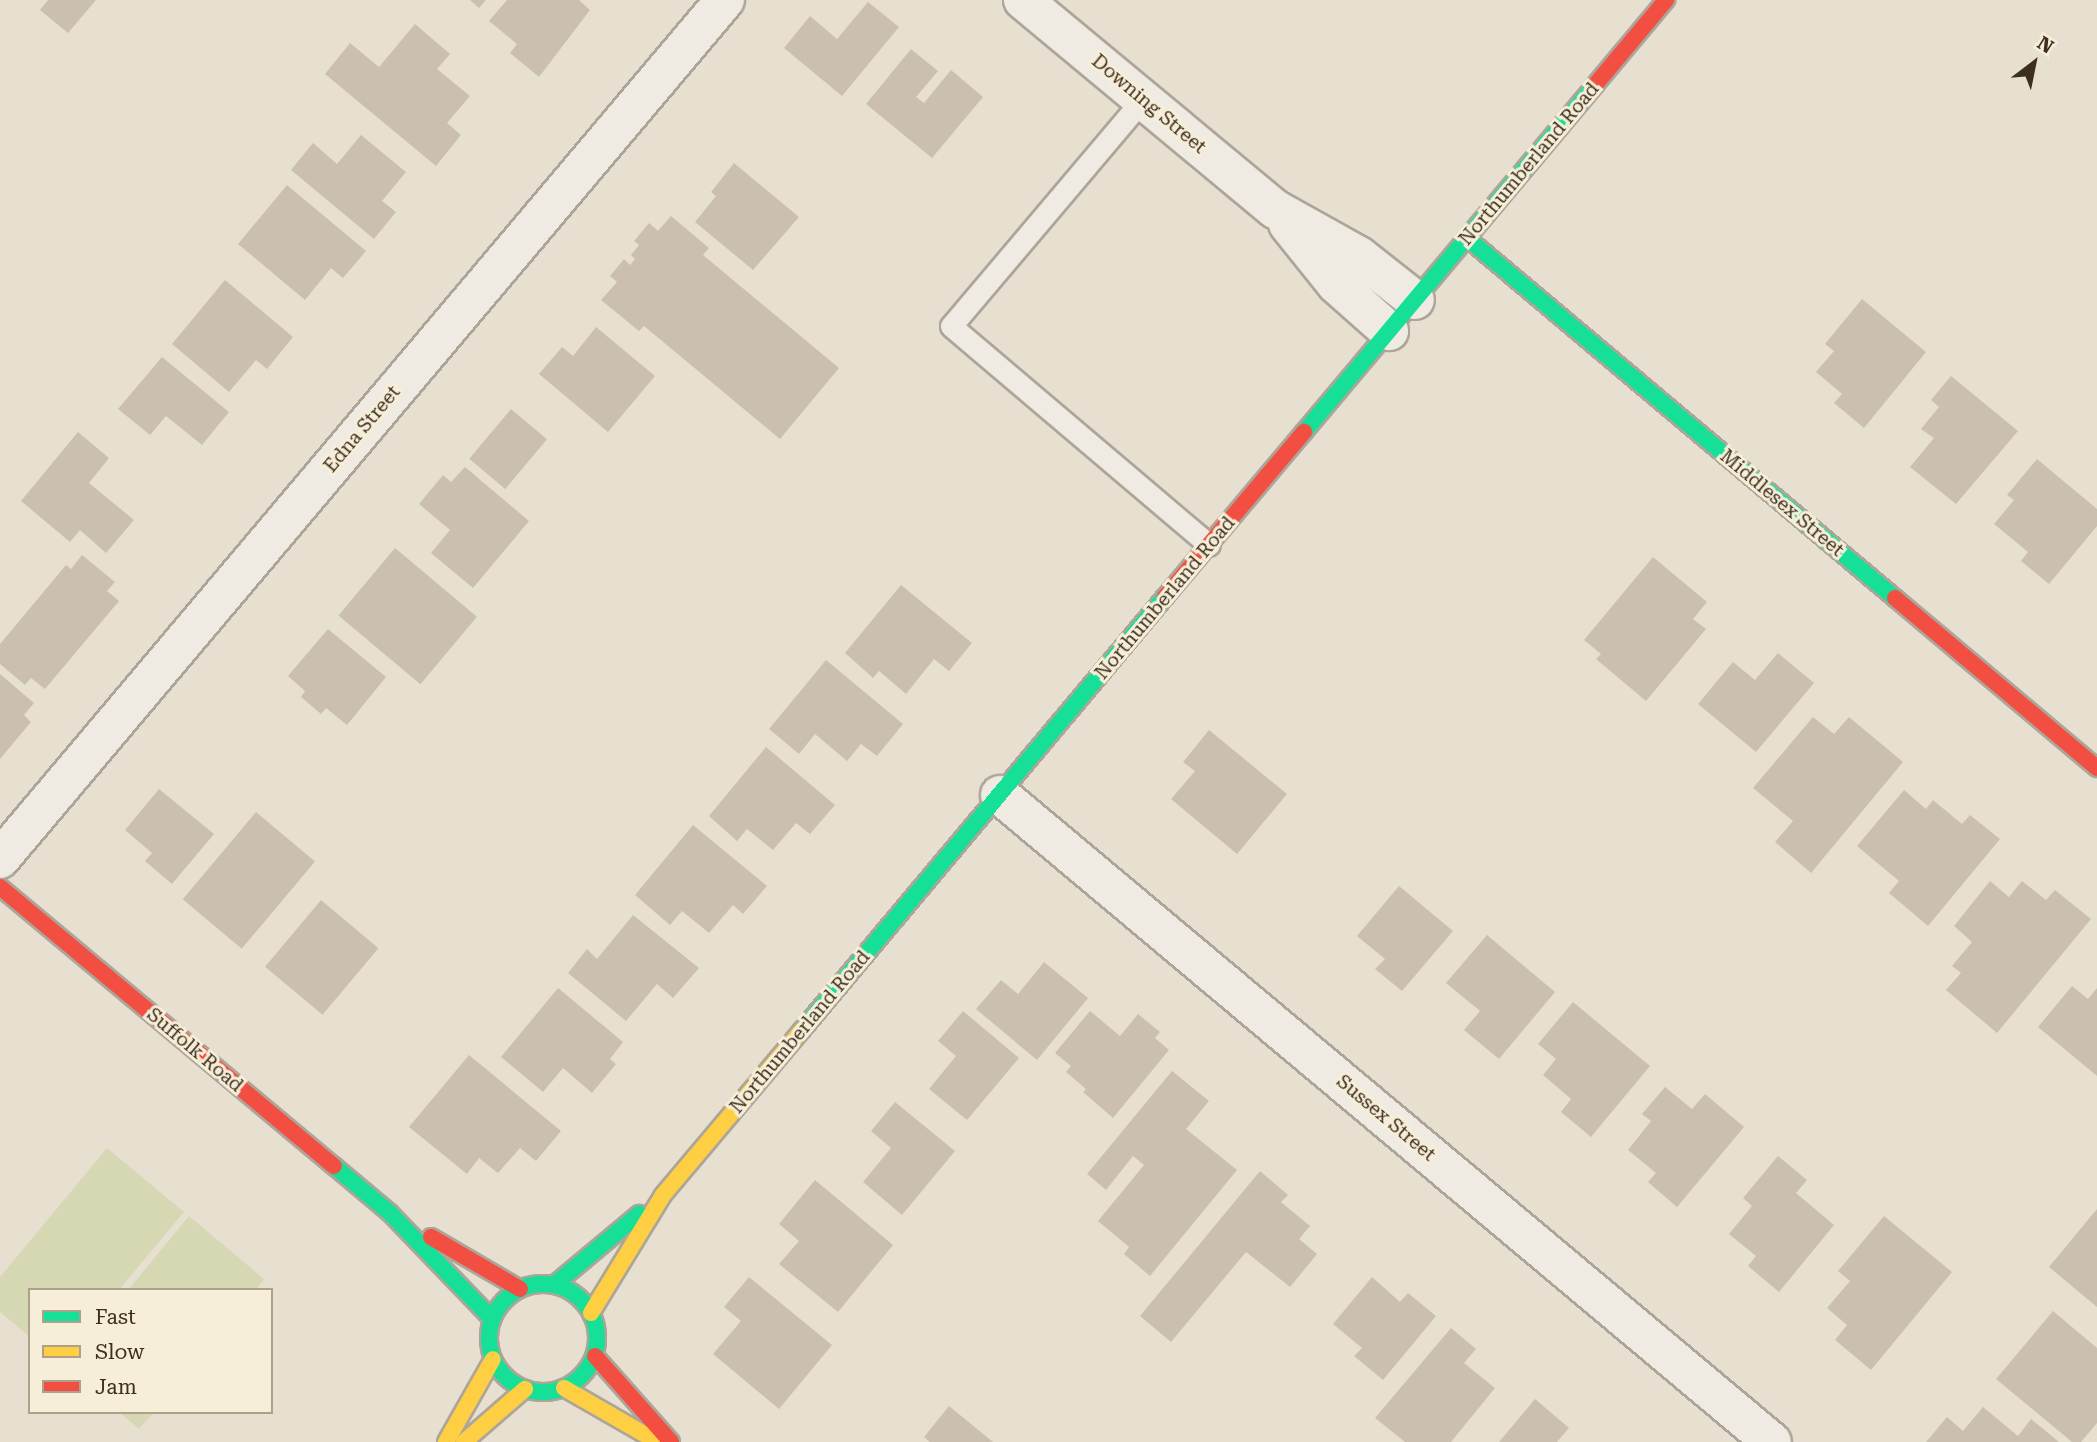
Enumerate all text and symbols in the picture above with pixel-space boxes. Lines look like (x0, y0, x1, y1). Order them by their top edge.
north arrow (1999, 28, 2069, 98)
text: N (2033, 31, 2058, 58)
street label: Downing Street (1087, 49, 1211, 159)
street label: Northumberland Road (1454, 78, 1604, 250)
street label: Edna Street (319, 381, 405, 477)
street label: Middlesex Street (1716, 445, 1848, 561)
street label: Northumberland Road (1090, 512, 1240, 684)
street label: Northumberland Road (725, 946, 875, 1118)
street label: Suffolk Road (142, 1003, 248, 1097)
street label: Sussex Street (1332, 1070, 1440, 1166)
legend (28, 1288, 273, 1414)
text: Fast (95, 1305, 136, 1329)
text: Slow (95, 1340, 144, 1364)
text: Jam (95, 1375, 137, 1399)

